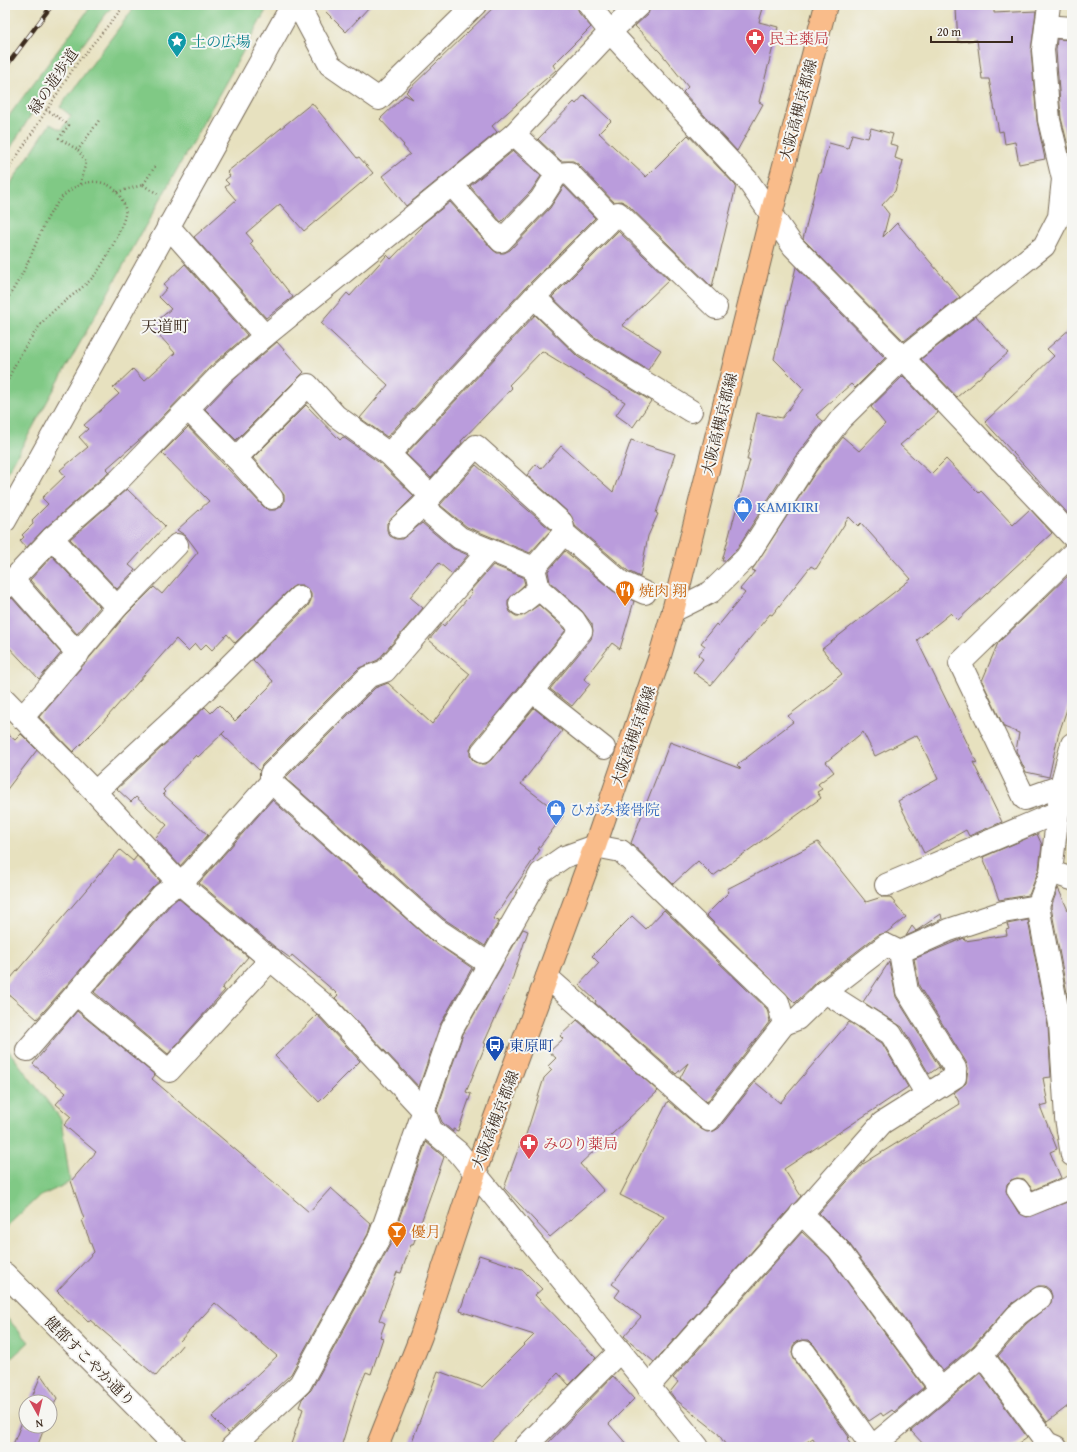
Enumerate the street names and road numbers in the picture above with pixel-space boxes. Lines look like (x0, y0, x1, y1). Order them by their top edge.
street label: 緑の遊歩道 (23, 44, 83, 118)
street label: 大阪高槻京都線 (774, 57, 822, 163)
street label: 大阪高槻京都線 (696, 371, 742, 477)
street label: 大阪高槻京都線 (606, 683, 660, 789)
street label: 大阪高槻京都線 (466, 1067, 524, 1173)
street label: 健都すこやか通り (40, 1311, 140, 1411)

